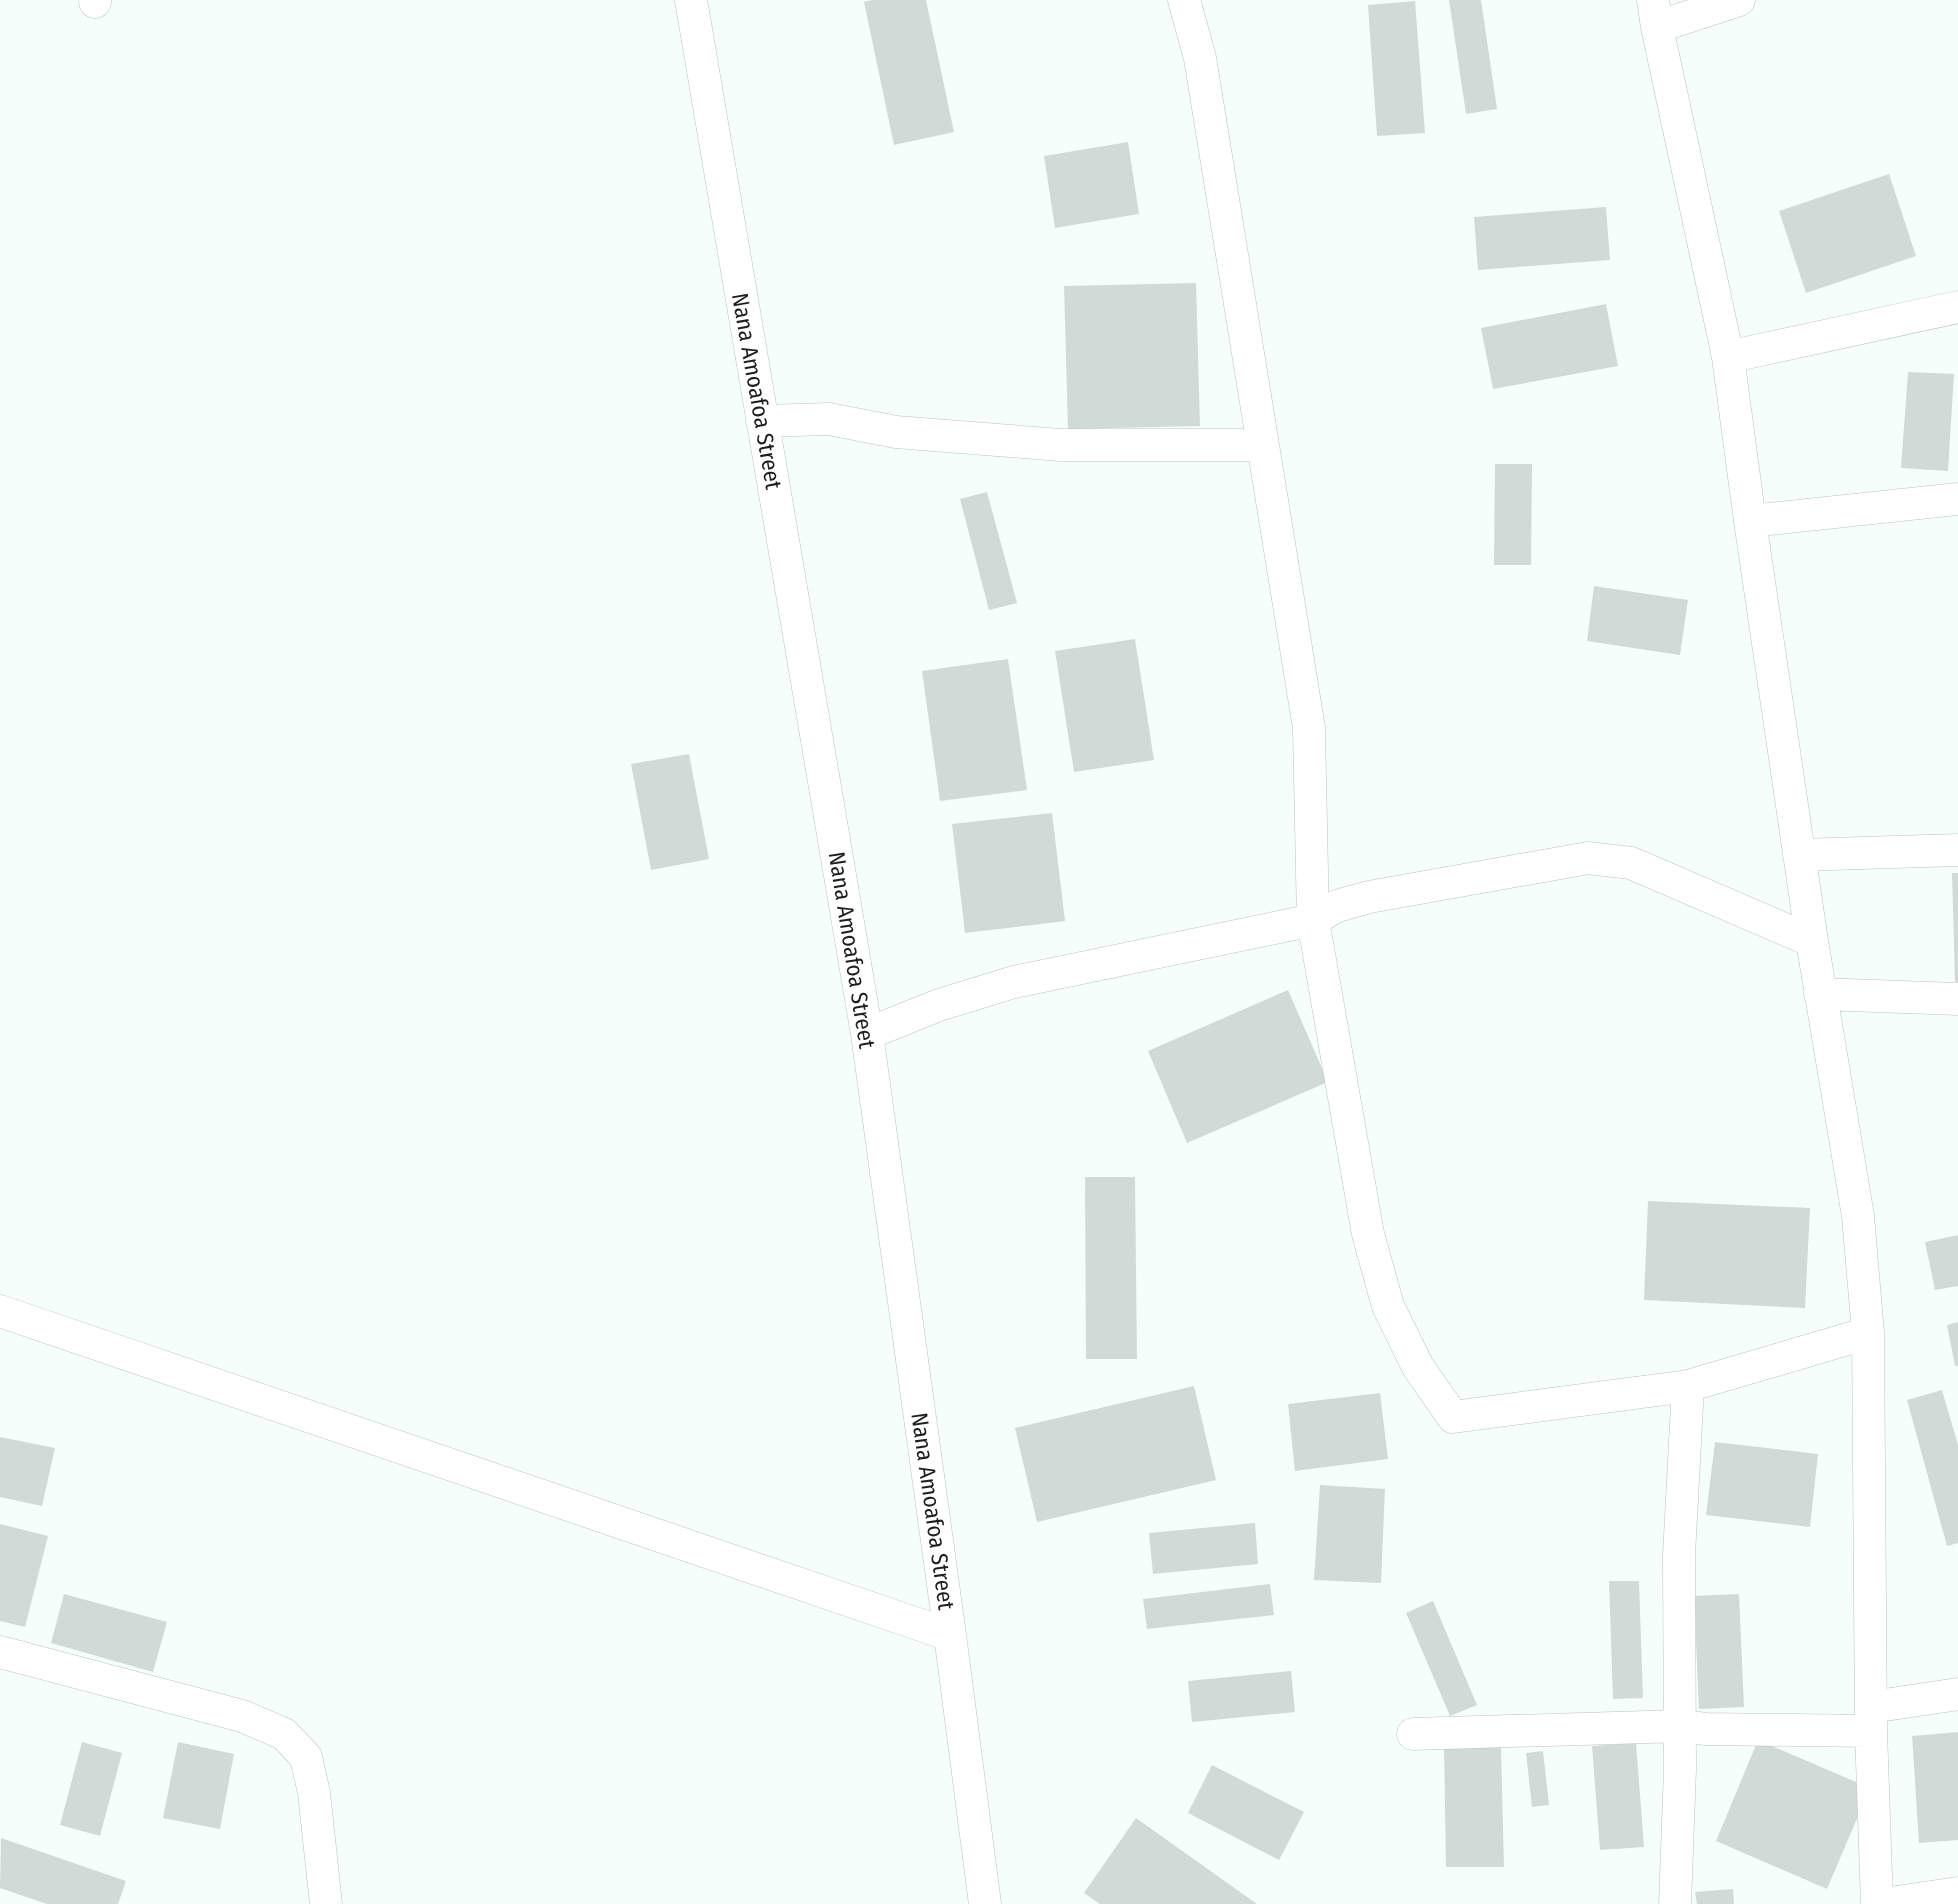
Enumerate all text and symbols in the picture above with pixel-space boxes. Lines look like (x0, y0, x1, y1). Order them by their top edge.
street label: Nana Amoafoa Street (726, 291, 788, 492)
street label: Nana Amoafoa Street (823, 850, 881, 1051)
street label: Nana Amoafoa Street (905, 1411, 961, 1612)

